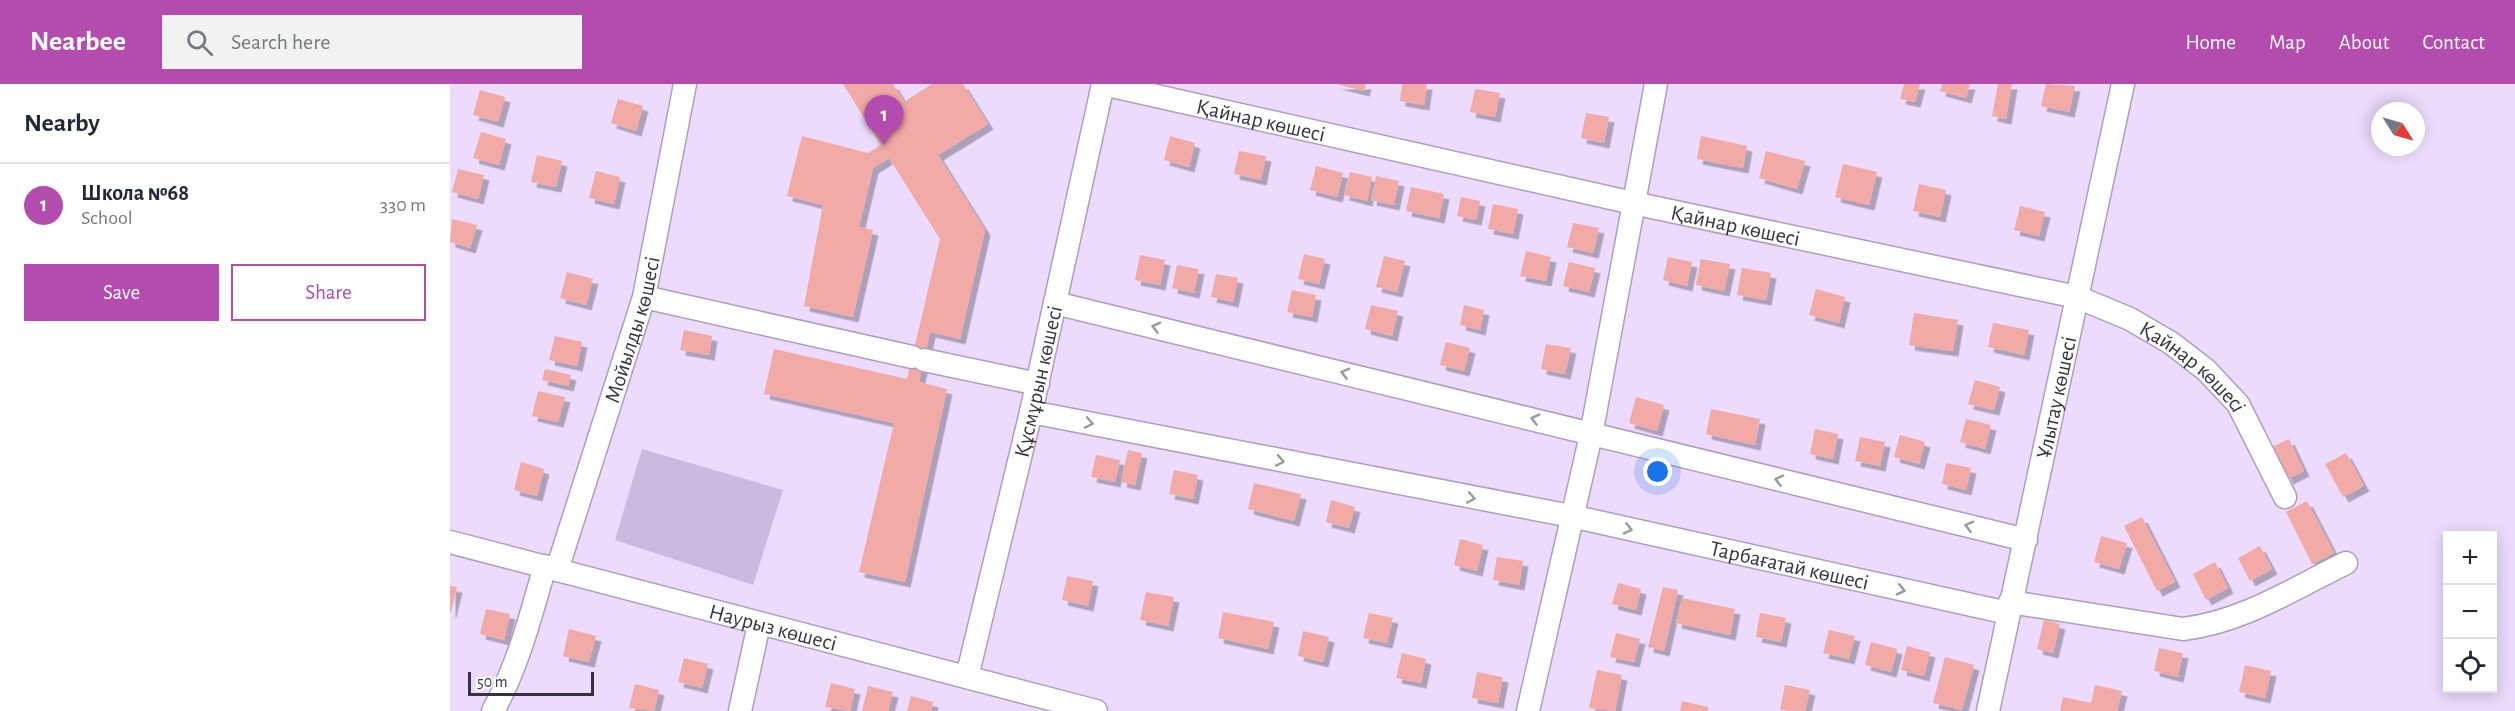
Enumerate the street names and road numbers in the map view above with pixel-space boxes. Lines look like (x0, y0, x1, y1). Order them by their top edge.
street label: Қайнар көшесі (1194, 95, 1328, 146)
street label: Қайнар көшесі (1669, 201, 1802, 250)
street label: Мойылды көшесі (601, 255, 664, 406)
street label: Құсмұрын көшесі (1010, 304, 1066, 460)
street label: Қайнар көшесі (2136, 317, 2250, 416)
street label: Ұлытау көшесі (2033, 334, 2080, 461)
street label: Тарбағатай көшесі (1708, 537, 1871, 594)
street label: Наурыз көшесі (706, 600, 839, 655)

